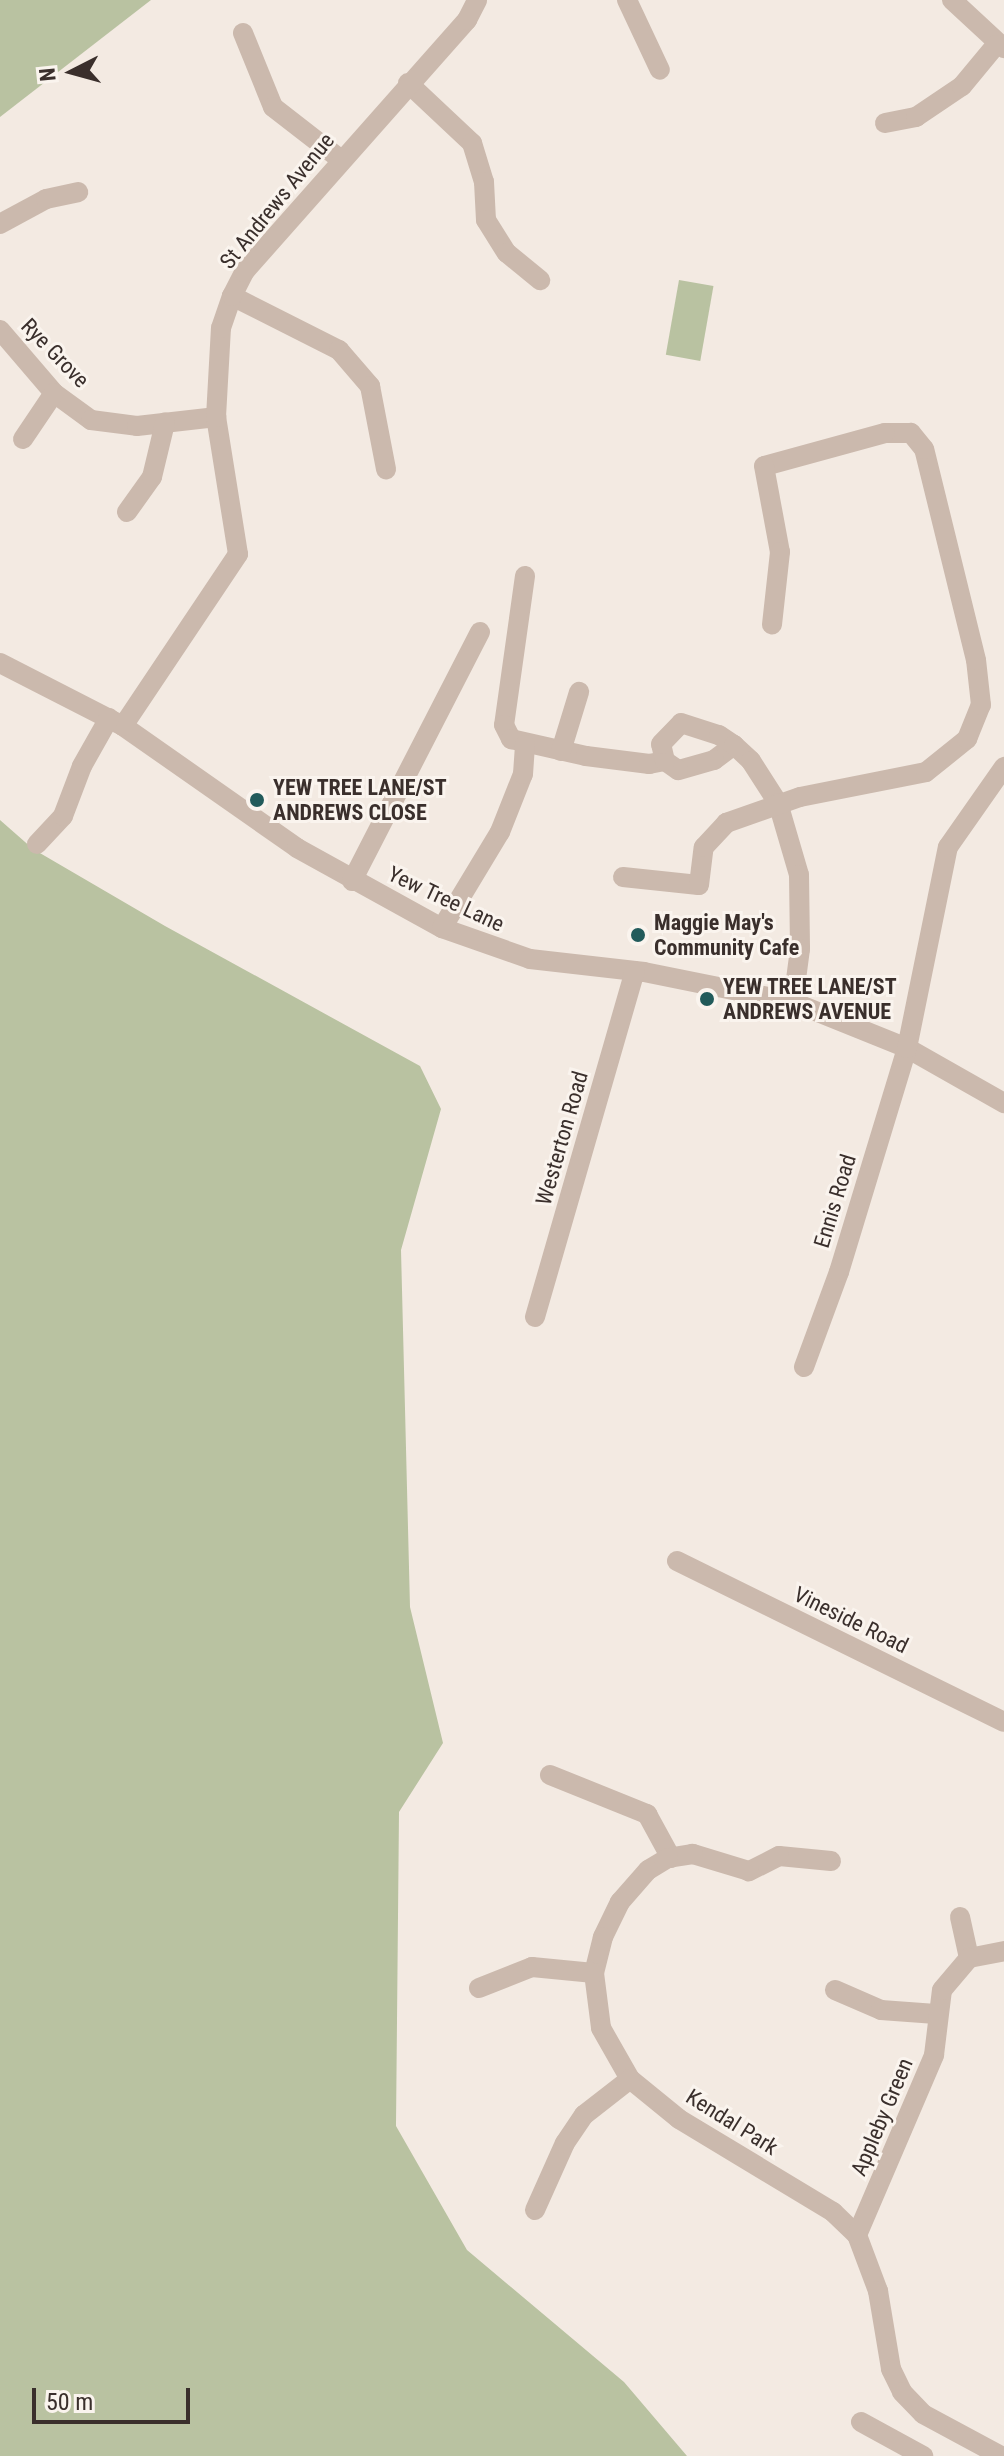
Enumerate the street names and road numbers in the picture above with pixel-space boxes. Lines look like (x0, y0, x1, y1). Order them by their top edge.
street label: St Andrews Avenue (214, 128, 340, 274)
street label: Rye Grove (16, 313, 94, 393)
street label: Yew Tree Lane (384, 861, 508, 937)
street label: Westerton Road (530, 1068, 594, 1208)
street label: Ennis Road (808, 1151, 862, 1251)
street label: Vineside Road (790, 1581, 912, 1659)
street label: Appleby Green (845, 2054, 919, 2180)
street label: Kendal Park (681, 2083, 783, 2161)

